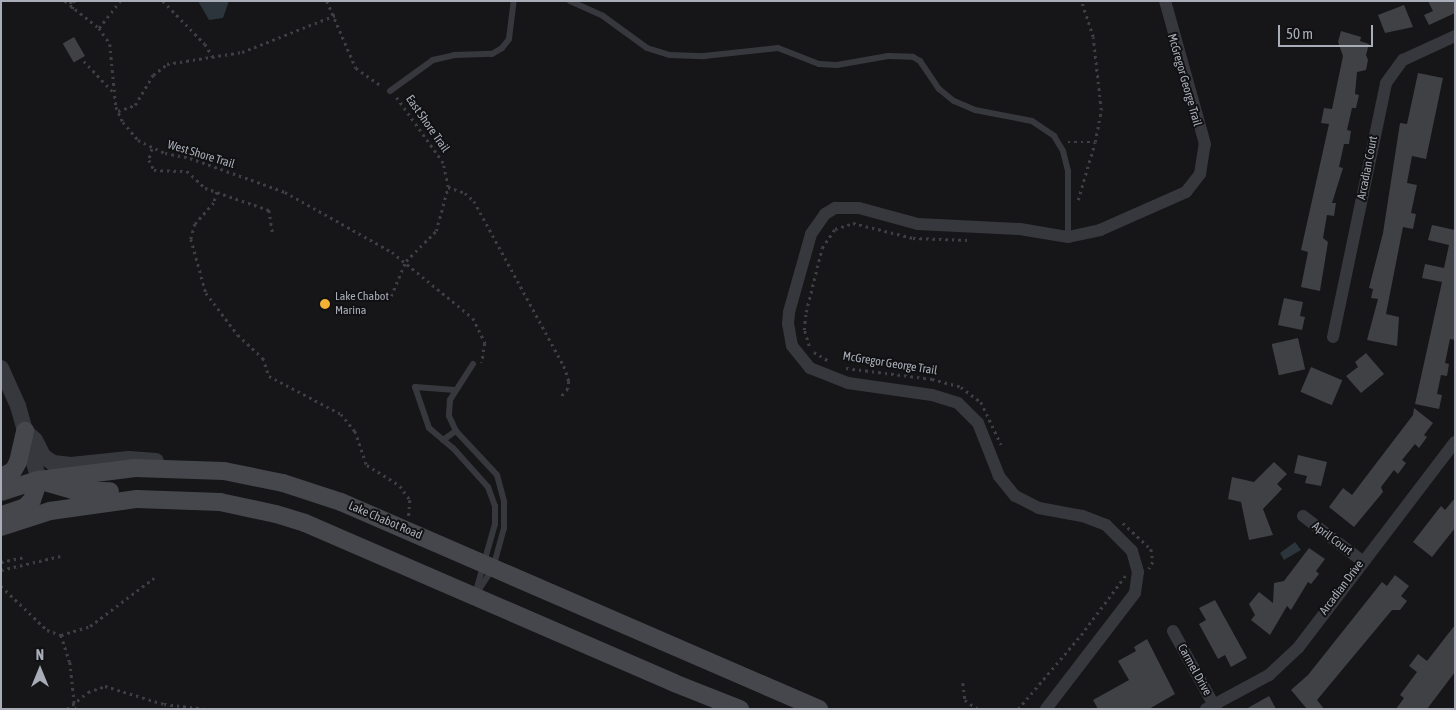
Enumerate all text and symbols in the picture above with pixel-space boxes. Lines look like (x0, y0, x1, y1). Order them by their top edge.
scale bar (1281, 15, 1376, 47)
text: 50 m (1286, 25, 1313, 42)
street label: McGregor George Trail (1164, 32, 1204, 128)
street label: East Shore Trail (402, 93, 452, 155)
street label: Arcadian Court (1355, 135, 1381, 201)
street label: West Shore Trail (166, 138, 236, 172)
place label: Lake Chabot Marina (335, 290, 389, 318)
marker: Lake Chabot Marina (319, 298, 331, 310)
street label: McGregor George Trail (842, 349, 938, 379)
street label: Lake Chabot Road (346, 499, 424, 543)
street label: April Court (1309, 519, 1355, 559)
street label: Arcadian Drive (1317, 558, 1367, 618)
street label: Carmel Drive (1174, 642, 1214, 698)
north arrow (15, 645, 65, 695)
text: N (36, 647, 44, 663)

